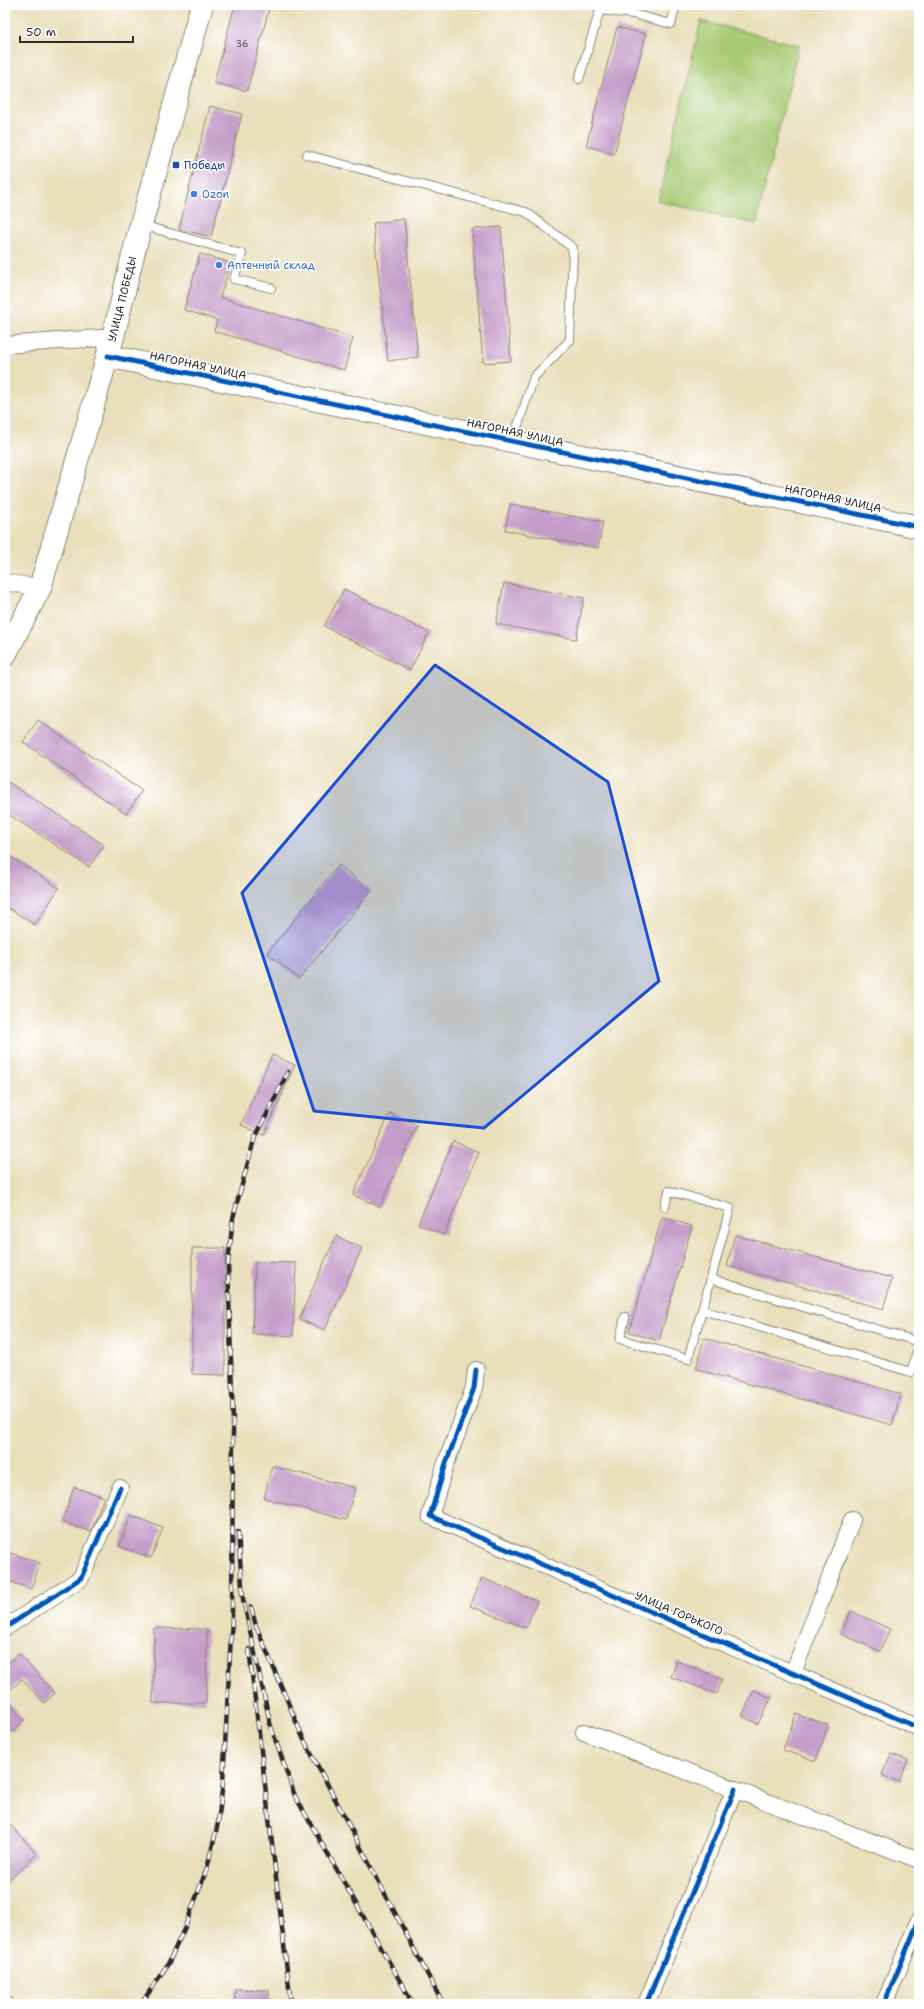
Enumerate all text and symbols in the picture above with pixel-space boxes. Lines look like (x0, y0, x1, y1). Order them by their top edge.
scale bar (20, 18, 133, 44)
text: 50 m (26, 24, 56, 40)
house number: 36 (236, 38, 248, 50)
place label: Победы (184, 158, 225, 173)
marker: Победы (171, 160, 181, 170)
place label: Ozon (202, 187, 230, 202)
marker: Ozon (189, 189, 199, 199)
street label: УЛИЦА ПОБЕДЫ (105, 255, 140, 343)
place label: Аптечный склад (227, 258, 315, 273)
marker: Аптечный склад (214, 260, 224, 270)
street label: НАГОРНАЯ УЛИЦА (148, 348, 248, 383)
street label: НАГОРНАЯ УЛИЦА (465, 415, 565, 450)
street label: НАГОРНАЯ УЛИЦА (783, 481, 883, 516)
street label: УЛИЦА ГОРЬКОГО (632, 1588, 725, 1639)

